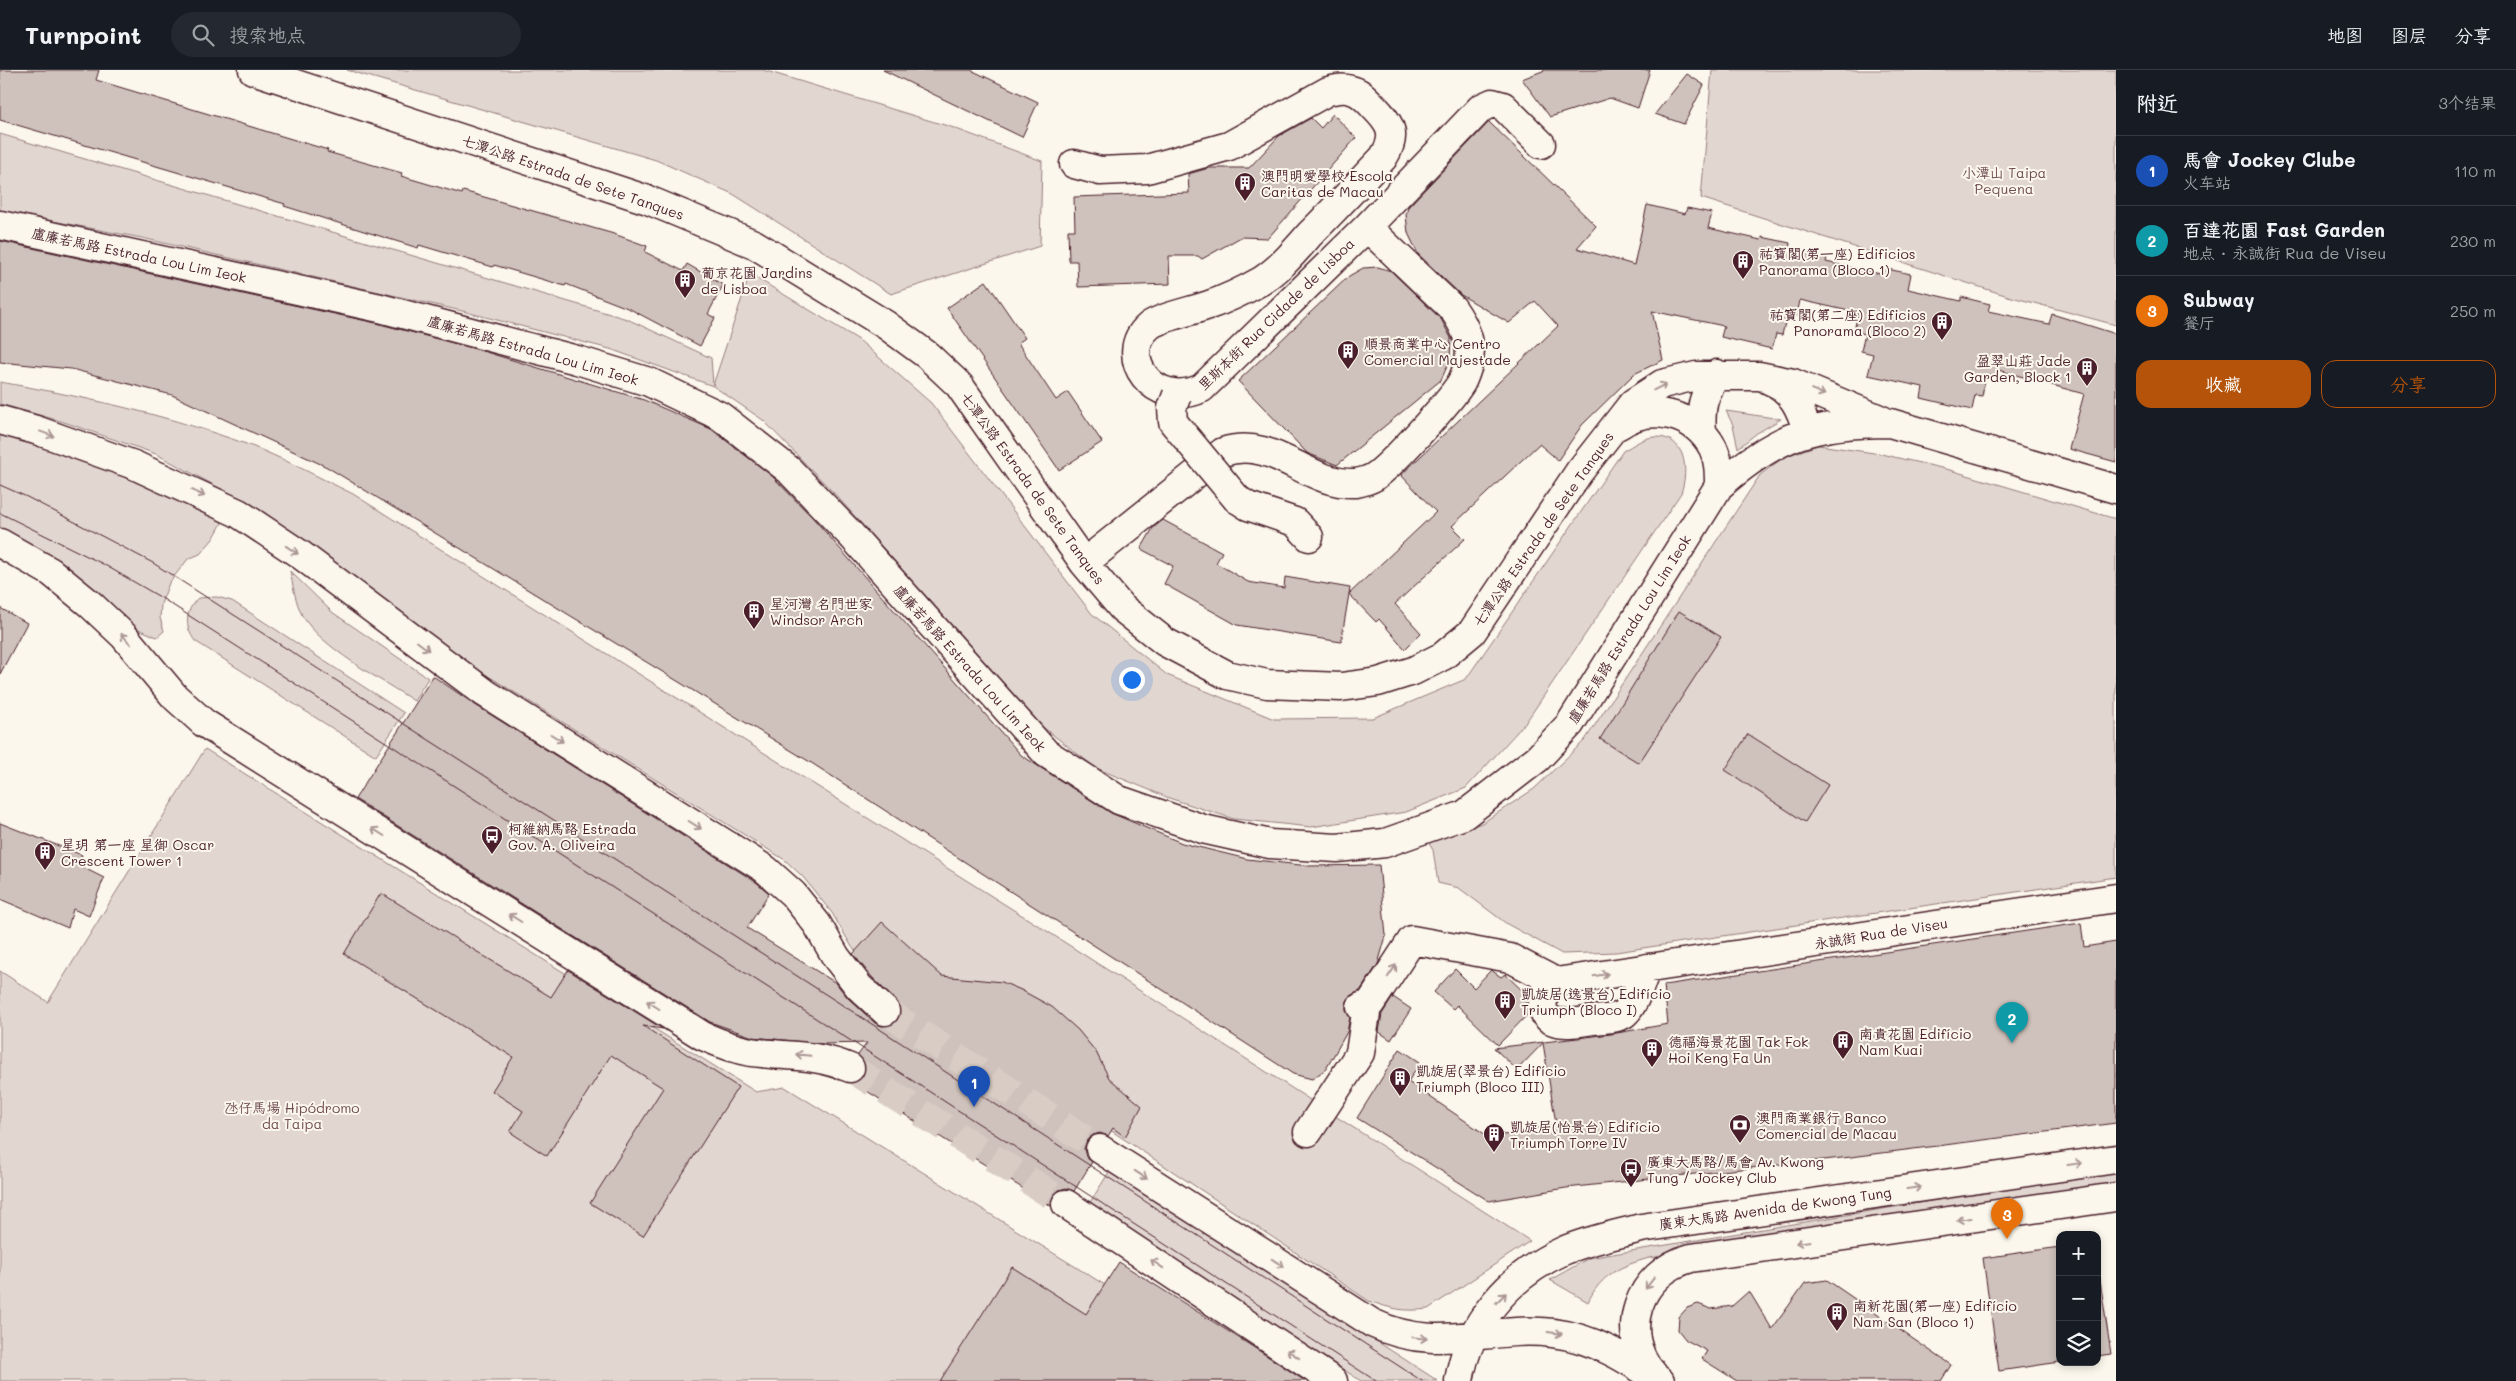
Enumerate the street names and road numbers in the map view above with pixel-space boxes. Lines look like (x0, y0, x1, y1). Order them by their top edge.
street label: 七潭公路 Estrada de Sete Tanques (459, 130, 687, 224)
street label: 盧廉若馬路 Estrada Lou Lim Ieok (30, 223, 248, 287)
street label: 里斯本街 Rua Cidade de Lisboa (1194, 234, 1358, 394)
street label: 盧廉若馬路 Estrada Lou Lim Ieok (425, 311, 641, 389)
street label: 七潭公路 Estrada de Sete Tanques (957, 388, 1109, 588)
street label: 七潭公路 Estrada de Sete Tanques (1468, 428, 1618, 630)
street label: 盧廉若馬路 Estrada Lou Lim Ieok (1563, 531, 1695, 727)
street label: 盧廉若馬路 Estrada Lou Lim Ieok (890, 580, 1050, 756)
street label: 永誠街 Rua de Viseu (1813, 913, 1949, 953)
street label: 廣東大馬路 Avenida de Kwong Tung (1658, 1182, 1892, 1234)

